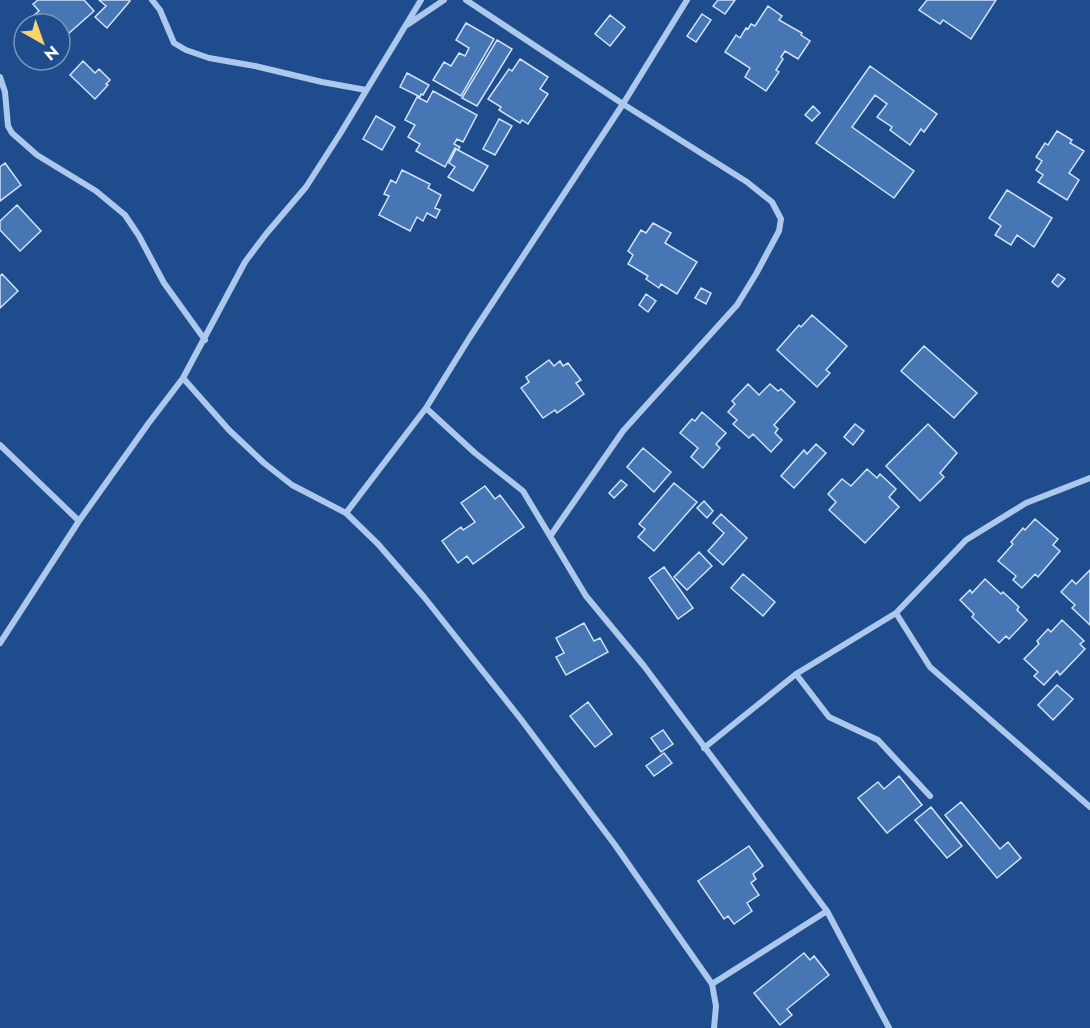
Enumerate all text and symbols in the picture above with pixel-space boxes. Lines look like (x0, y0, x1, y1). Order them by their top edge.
north arrow (12, 12, 72, 72)
text: N (39, 40, 64, 66)

